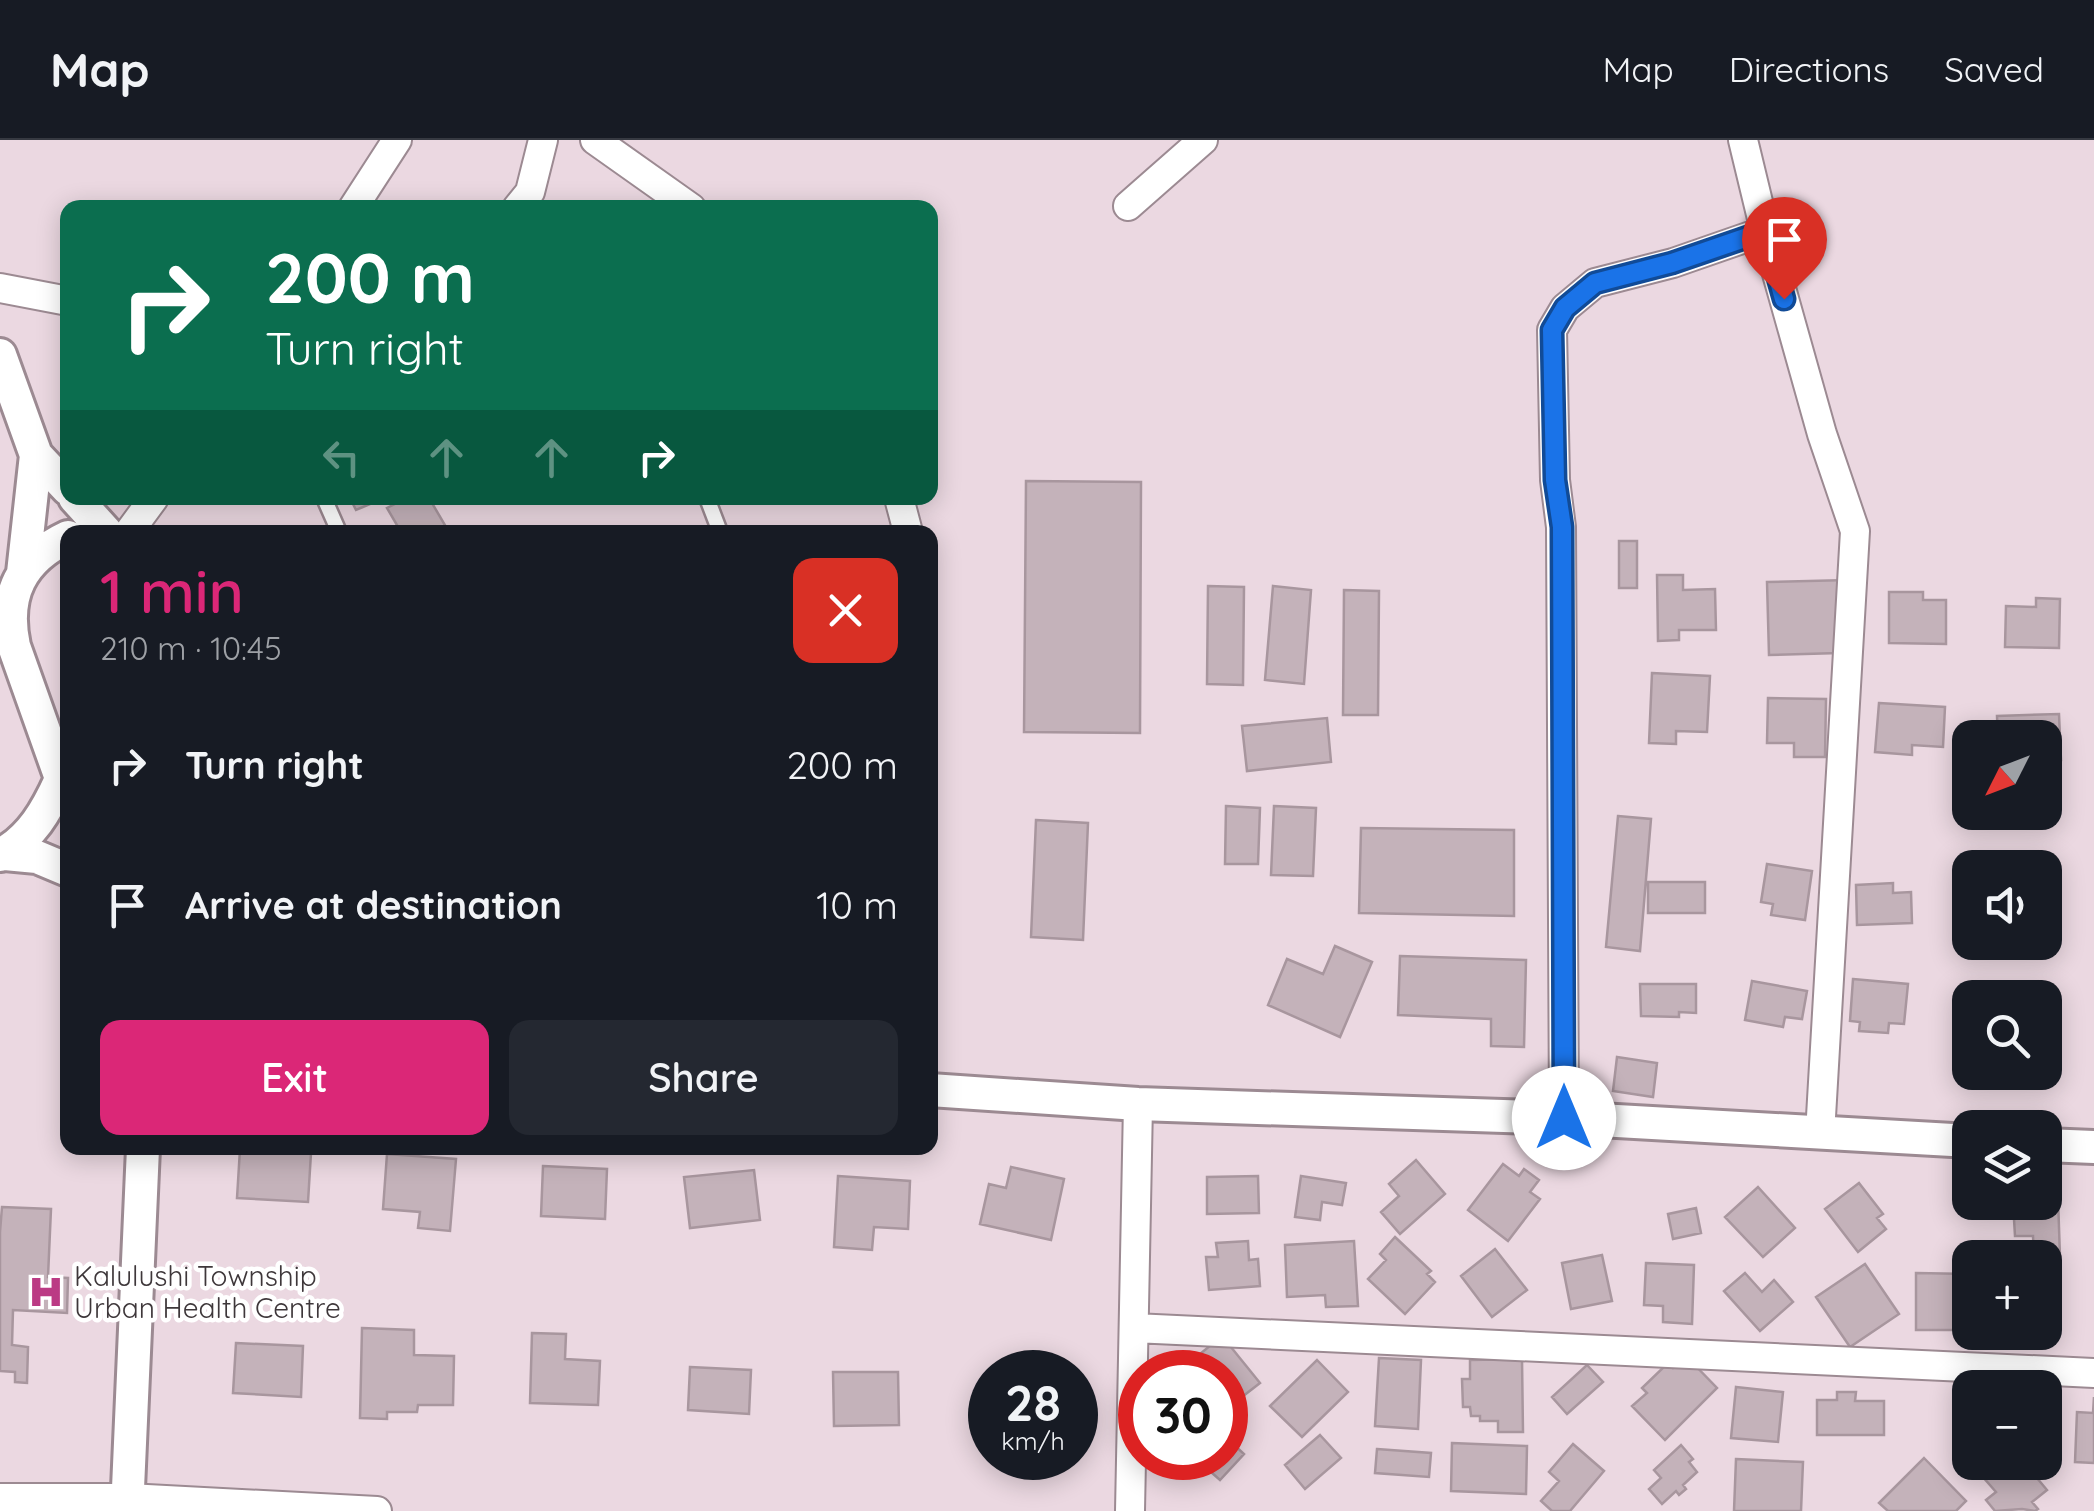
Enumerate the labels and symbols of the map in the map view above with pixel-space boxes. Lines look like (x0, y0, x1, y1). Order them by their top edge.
pin (1742, 197, 1827, 300)
north arrow (1952, 720, 2062, 830)
position arrow (1512, 1066, 1616, 1170)
place label: Kalulushi Township Urban Health Centre (74, 1258, 341, 1325)
hospital icon: Kalulushi Township Urban Health Centre (27, 1273, 65, 1311)
speed limit sign: 30 (1118, 1350, 1248, 1480)

